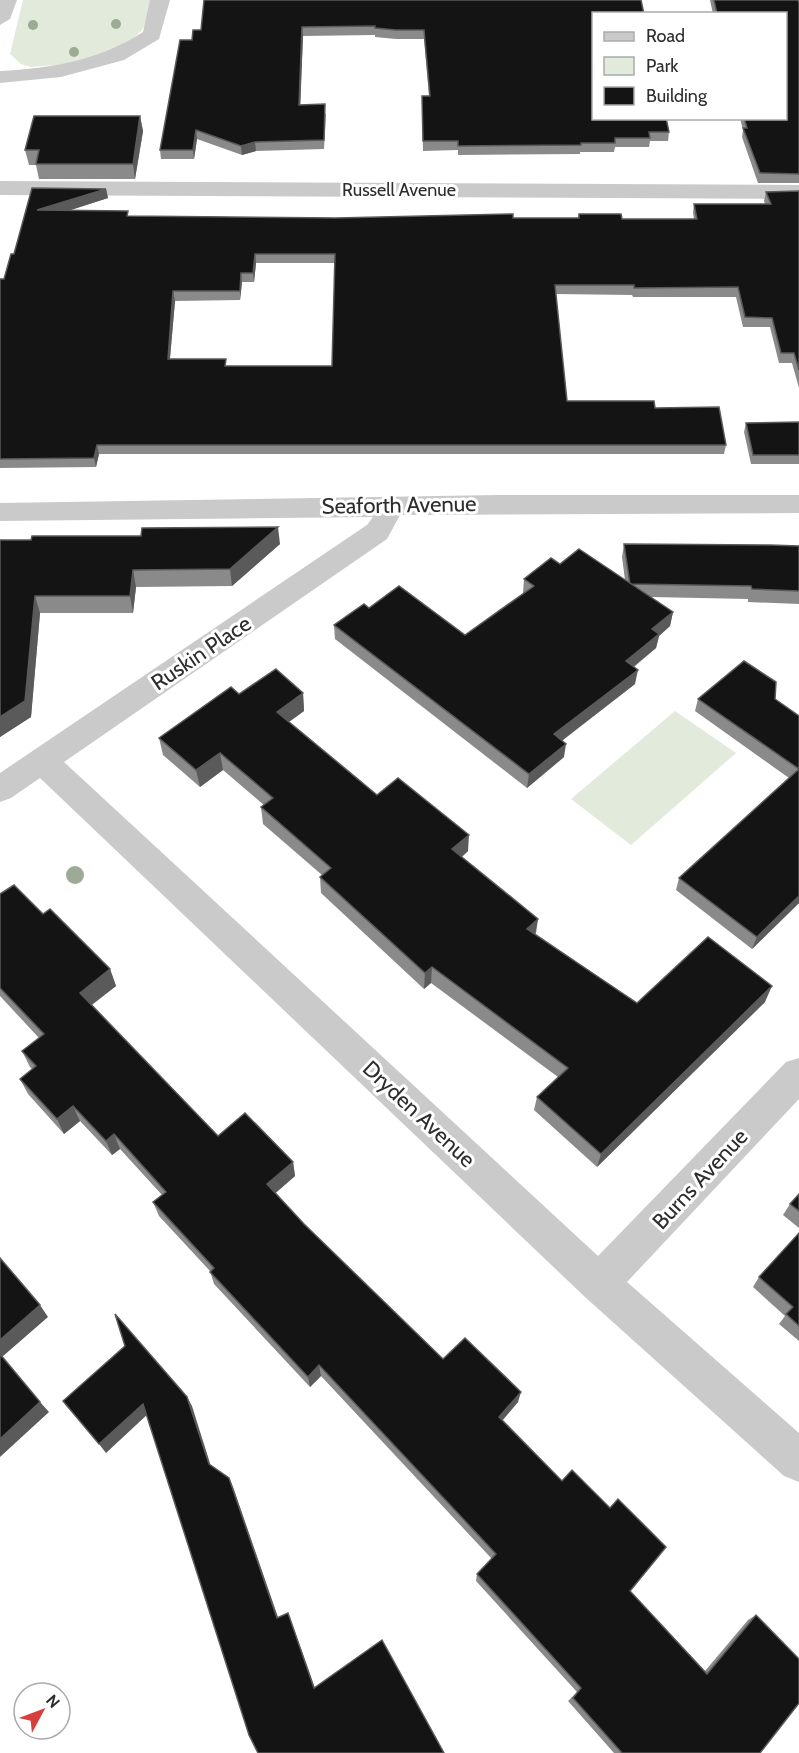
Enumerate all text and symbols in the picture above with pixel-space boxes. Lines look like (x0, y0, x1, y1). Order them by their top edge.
legend (592, 12, 787, 120)
text: Road (646, 25, 685, 47)
text: Park (646, 55, 679, 77)
text: Building (646, 85, 708, 107)
street label: Russell Avenue (342, 179, 456, 201)
street label: Seaforth Avenue (321, 490, 477, 520)
street label: Ruskin Place (146, 610, 256, 696)
street label: Dryden Avenue (357, 1055, 481, 1173)
street label: Burns Avenue (647, 1123, 753, 1235)
north arrow (12, 1681, 72, 1741)
text: N (42, 1691, 64, 1712)

